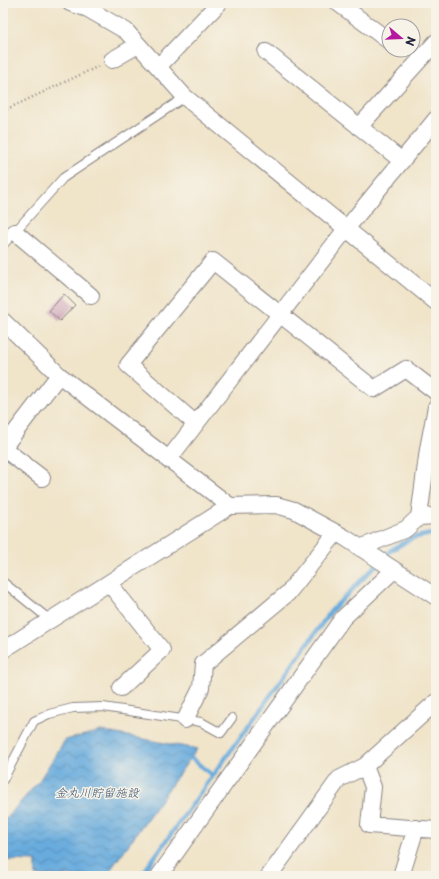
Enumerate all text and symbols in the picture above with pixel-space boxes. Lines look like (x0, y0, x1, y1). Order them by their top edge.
north arrow (381, 18, 421, 58)
text: N (401, 35, 420, 49)
water label: 金丸川貯留施設 (55, 783, 140, 801)

